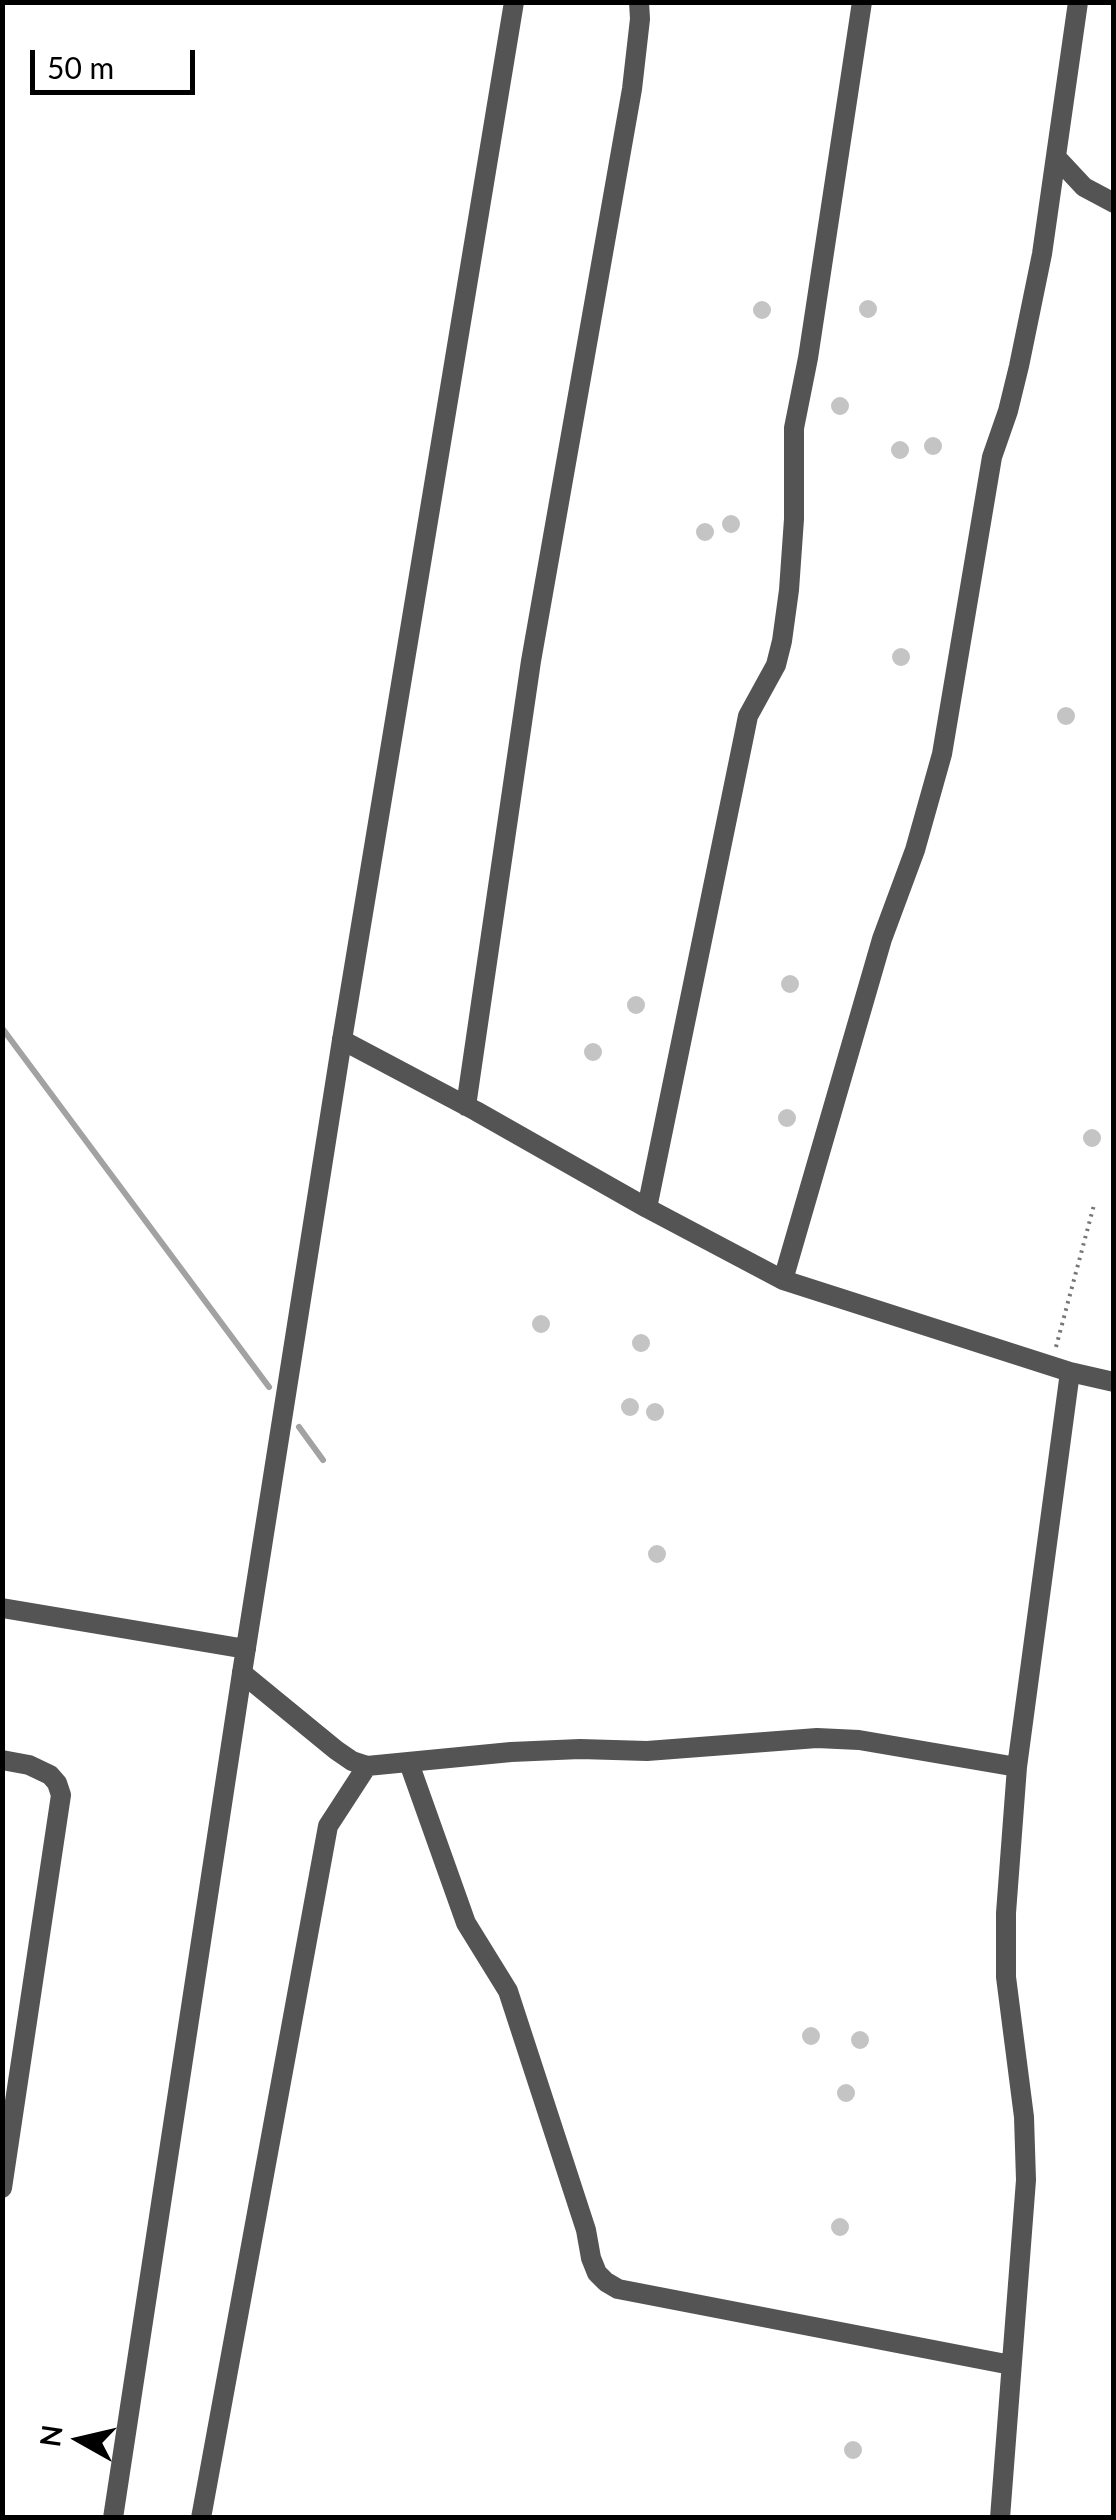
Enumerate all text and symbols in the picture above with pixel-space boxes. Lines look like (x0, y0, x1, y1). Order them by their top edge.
scale bar (35, 30, 200, 92)
text: 50 m (47, 49, 114, 85)
north arrow (30, 2390, 130, 2490)
text: N (32, 2423, 69, 2449)

